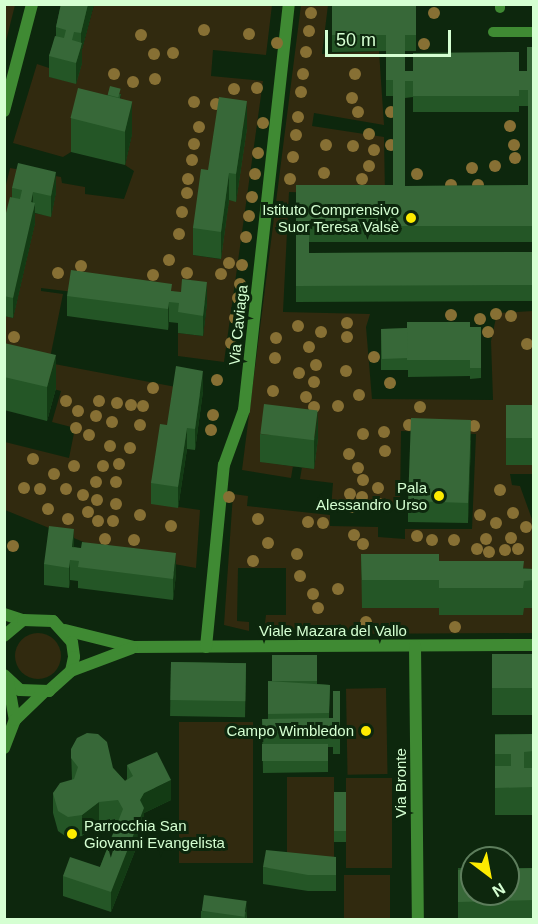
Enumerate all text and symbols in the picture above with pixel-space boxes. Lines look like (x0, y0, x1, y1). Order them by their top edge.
scale bar (328, 18, 454, 56)
text: 50 m (336, 30, 376, 50)
place label: Istituto Comprensivo Suor Teresa Valsè (262, 200, 399, 235)
marker: Istituto Comprensivo Suor Teresa Valsè (404, 211, 418, 225)
street label: Via Caviaga (225, 284, 251, 366)
place label: Pala Alessandro Urso (316, 478, 427, 513)
marker: Pala Alessandro Urso (432, 489, 446, 503)
street label: Viale Mazara del Vallo (259, 622, 407, 640)
place label: Campo Wimbledon (226, 722, 354, 740)
marker: Campo Wimbledon (359, 724, 373, 738)
street label: Via Bronte (392, 748, 410, 818)
place label: Parrocchia San Giovanni Evangelista (84, 816, 225, 851)
marker: Parrocchia San Giovanni Evangelista (65, 827, 79, 841)
north arrow (460, 846, 520, 906)
text: N (489, 880, 508, 900)

